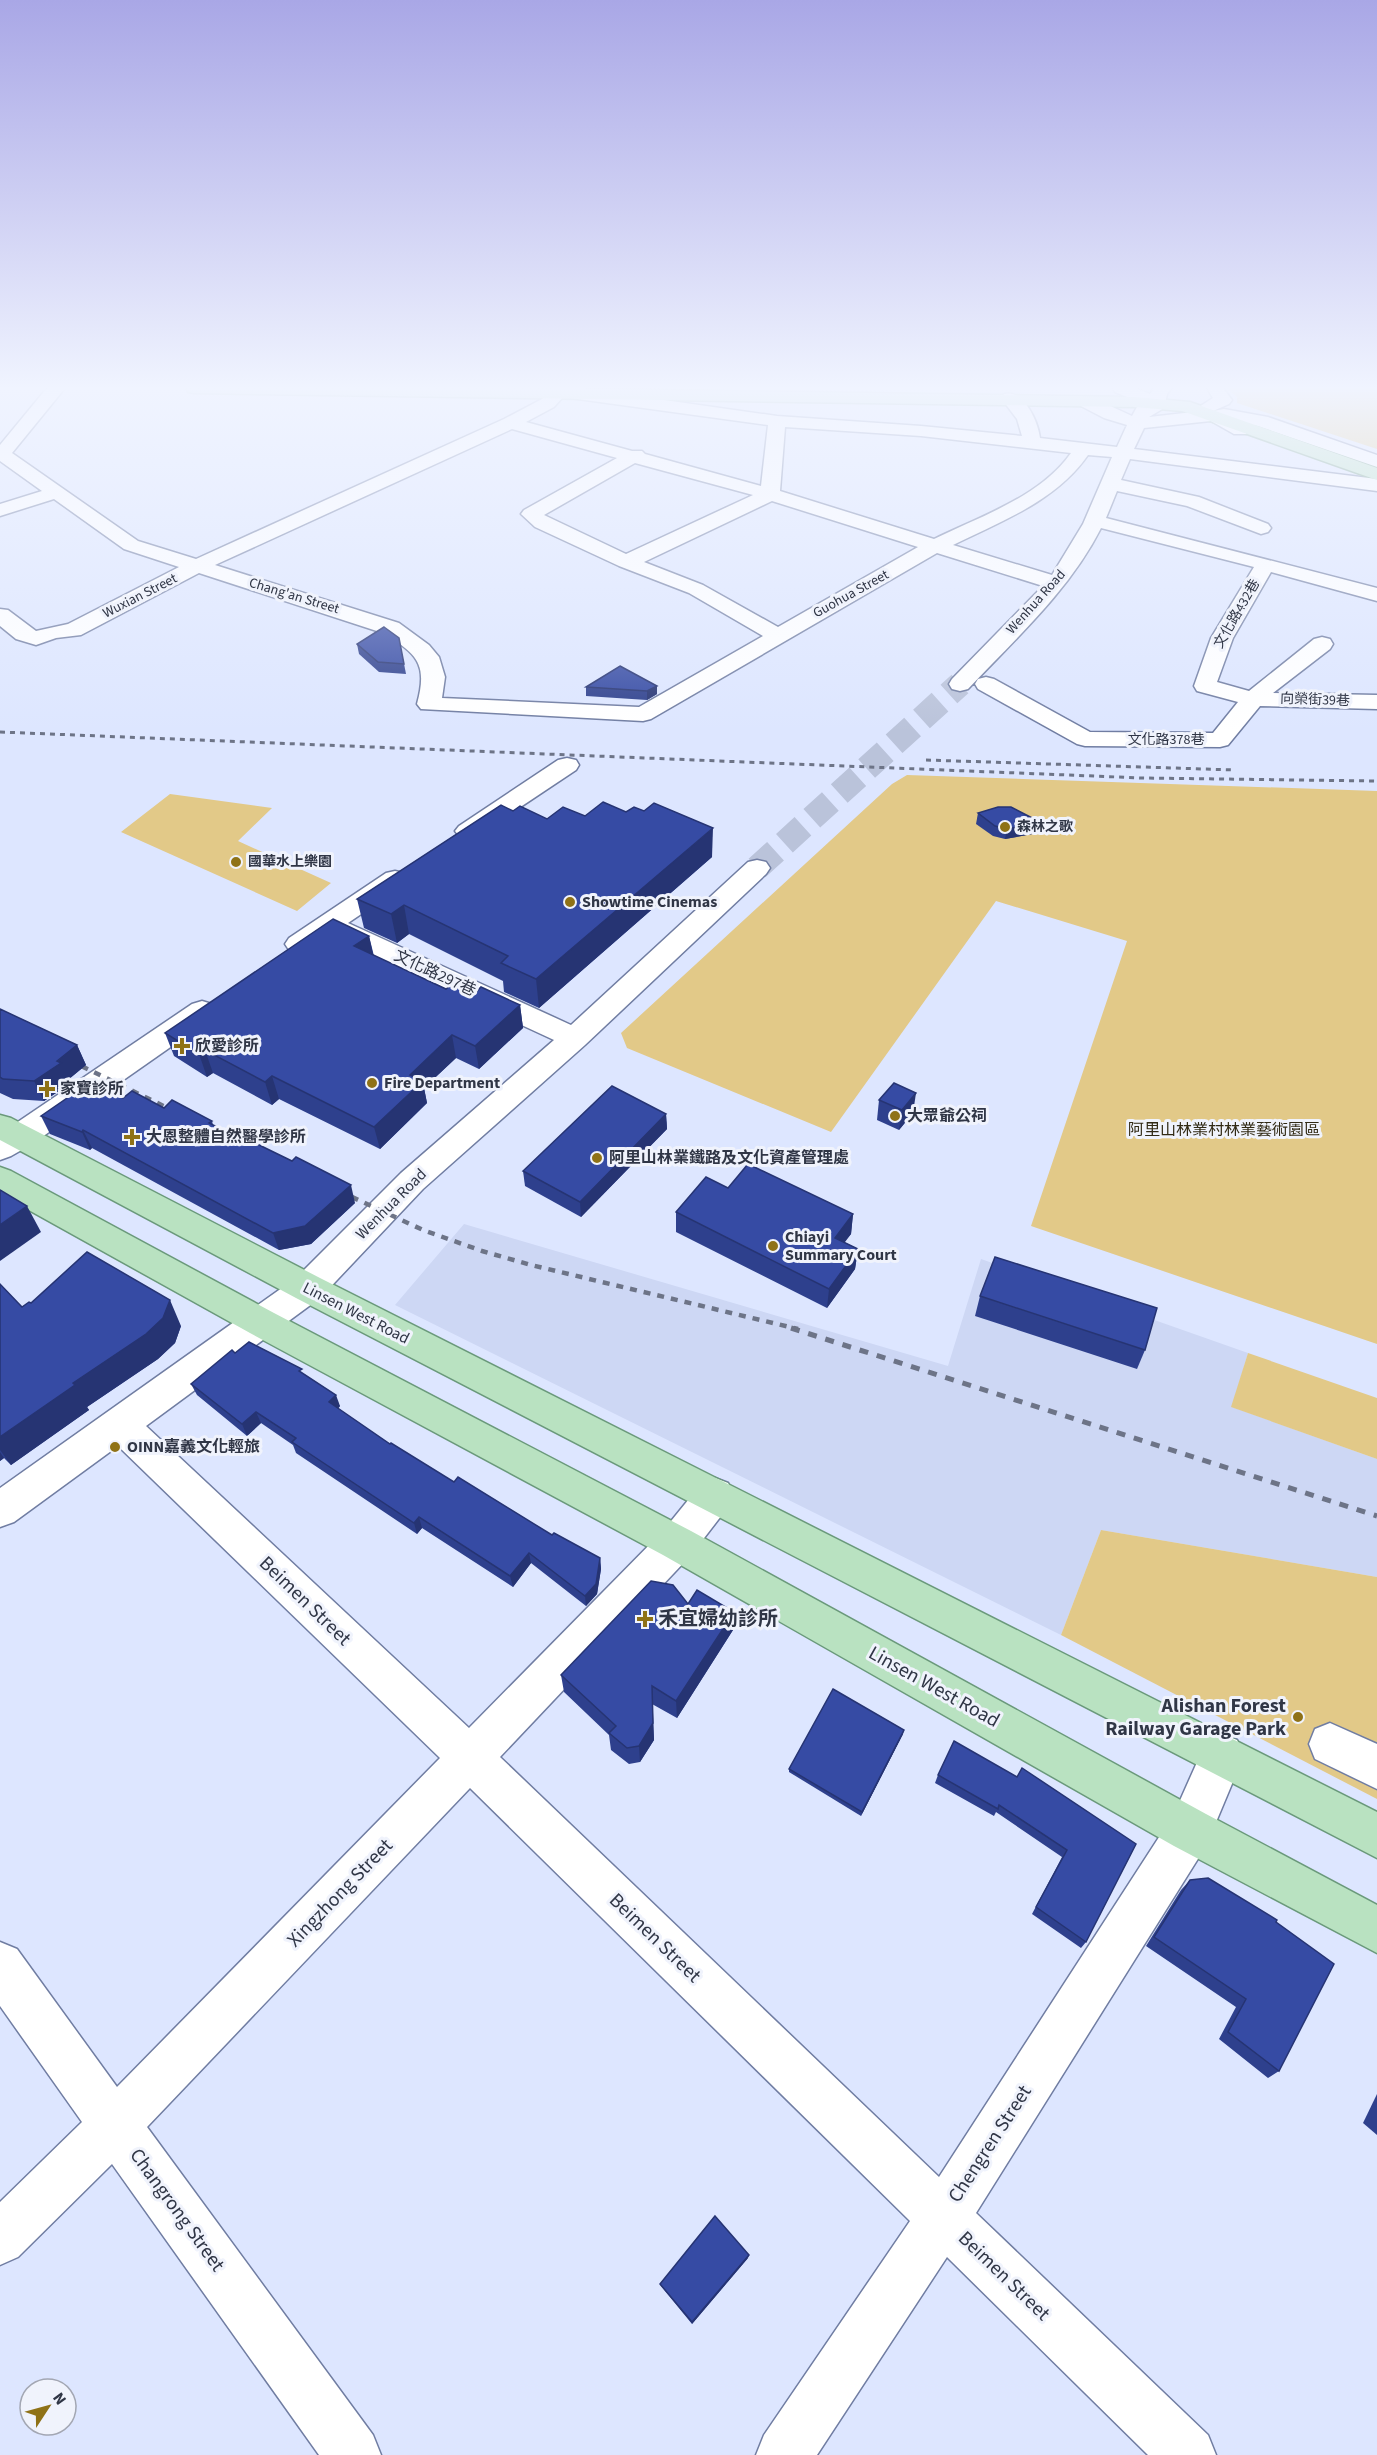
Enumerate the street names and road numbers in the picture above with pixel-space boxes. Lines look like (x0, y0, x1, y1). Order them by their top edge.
street label: Guohua Street (809, 565, 893, 623)
street label: Wenhua Road (1002, 565, 1070, 639)
street label: Wuxian Street (99, 569, 181, 623)
street label: Chang'an Street (246, 573, 342, 619)
street label: 文化路432巷 (1209, 576, 1265, 652)
street label: 向榮街39巷 (1280, 689, 1350, 711)
street label: 文化路378巷 (1128, 730, 1204, 750)
street label: 文化路297巷 (391, 944, 479, 1002)
street label: Wenhua Road (351, 1164, 431, 1244)
street label: Linsen West Road (299, 1277, 413, 1349)
street label: Beimen Street (253, 1550, 357, 1652)
street label: Linsen West Road (863, 1639, 1005, 1735)
street label: Xingzhong Street (281, 1832, 399, 1954)
street label: Beimen Street (603, 1887, 707, 1989)
street label: Chengren Street (942, 2080, 1039, 2208)
street label: Changrong Street (123, 2143, 231, 2278)
street label: Beimen Street (952, 2225, 1056, 2327)

